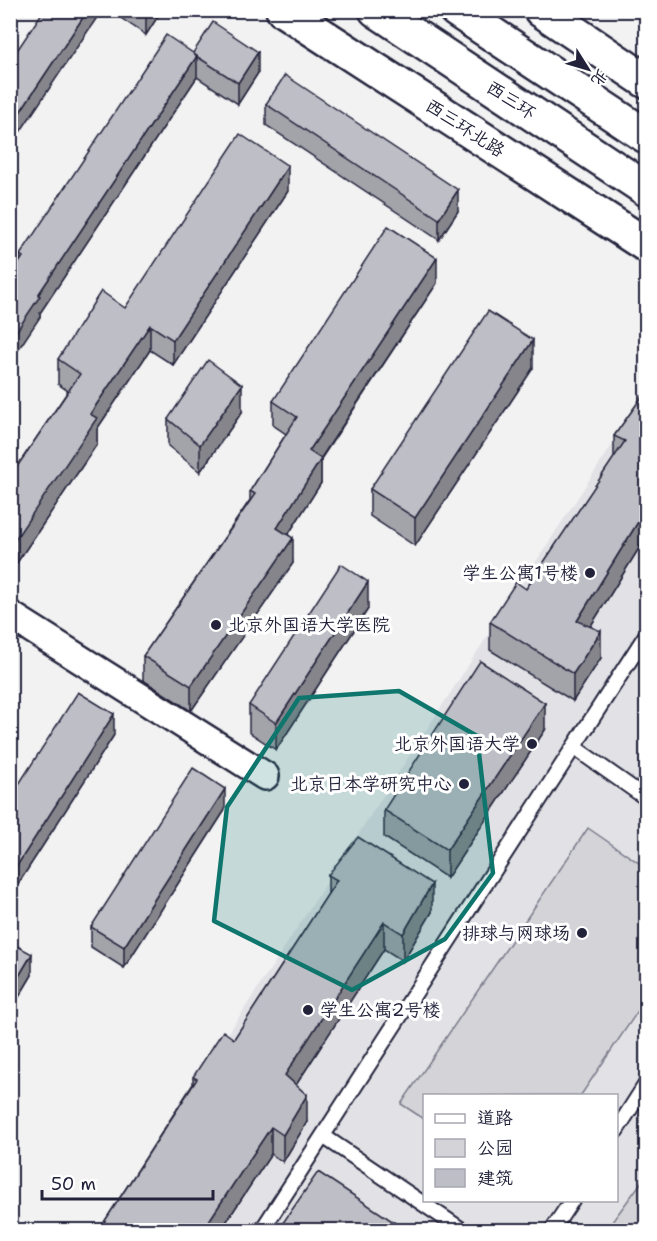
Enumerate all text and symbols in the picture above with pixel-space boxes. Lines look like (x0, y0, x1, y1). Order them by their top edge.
north arrow (558, 39, 618, 99)
text: 北 (586, 65, 613, 90)
street label: 西三环 (482, 75, 540, 125)
street label: 西三环北路 (421, 93, 509, 163)
place label: 学生公寓1号楼 (462, 561, 578, 585)
marker: 学生公寓1号楼 (583, 566, 597, 580)
place label: 北京外国语大学医院 (228, 613, 390, 637)
marker: 北京外国语大学医院 (209, 618, 223, 632)
place label: 北京外国语大学 (394, 732, 520, 756)
marker: 北京外国语大学 (525, 737, 539, 751)
place label: 北京日本学研究中心 (290, 772, 452, 796)
marker: 北京日本学研究中心 (457, 777, 471, 791)
place label: 排球与网球场 (462, 921, 570, 945)
marker: 排球与网球场 (575, 926, 589, 940)
place label: 学生公寓2号楼 (320, 998, 441, 1022)
marker: 学生公寓2号楼 (301, 1003, 315, 1017)
legend (423, 1094, 618, 1202)
text: 道路 (477, 1106, 513, 1130)
text: 公园 (477, 1136, 513, 1160)
scale bar (42, 1163, 213, 1201)
text: 建筑 (477, 1166, 513, 1190)
text: 50 m (51, 1172, 96, 1196)

